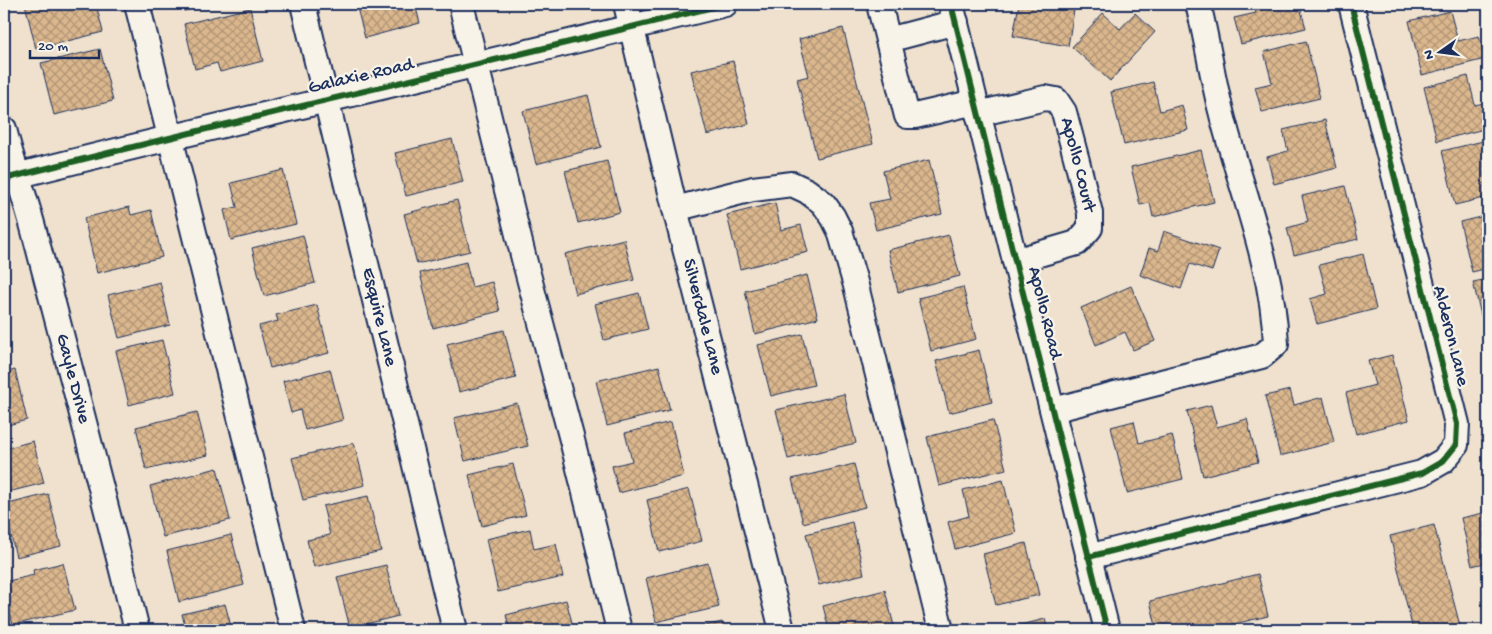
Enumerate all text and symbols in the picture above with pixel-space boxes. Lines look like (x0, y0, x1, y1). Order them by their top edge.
scale bar (30, 28, 99, 60)
north arrow (1414, 28, 1464, 78)
text: 20 m (38, 38, 68, 56)
text: N (1420, 48, 1439, 61)
street label: Galaxie Road (306, 53, 418, 100)
street label: Apollo Court (1054, 115, 1101, 217)
street label: Silverdale Lane (677, 256, 728, 377)
street label: Apollo Road (1021, 264, 1067, 364)
street label: Esquire Lane (356, 265, 402, 369)
street label: Alderon Lane (1426, 283, 1474, 389)
street label: Gayle Drive (50, 331, 96, 426)

